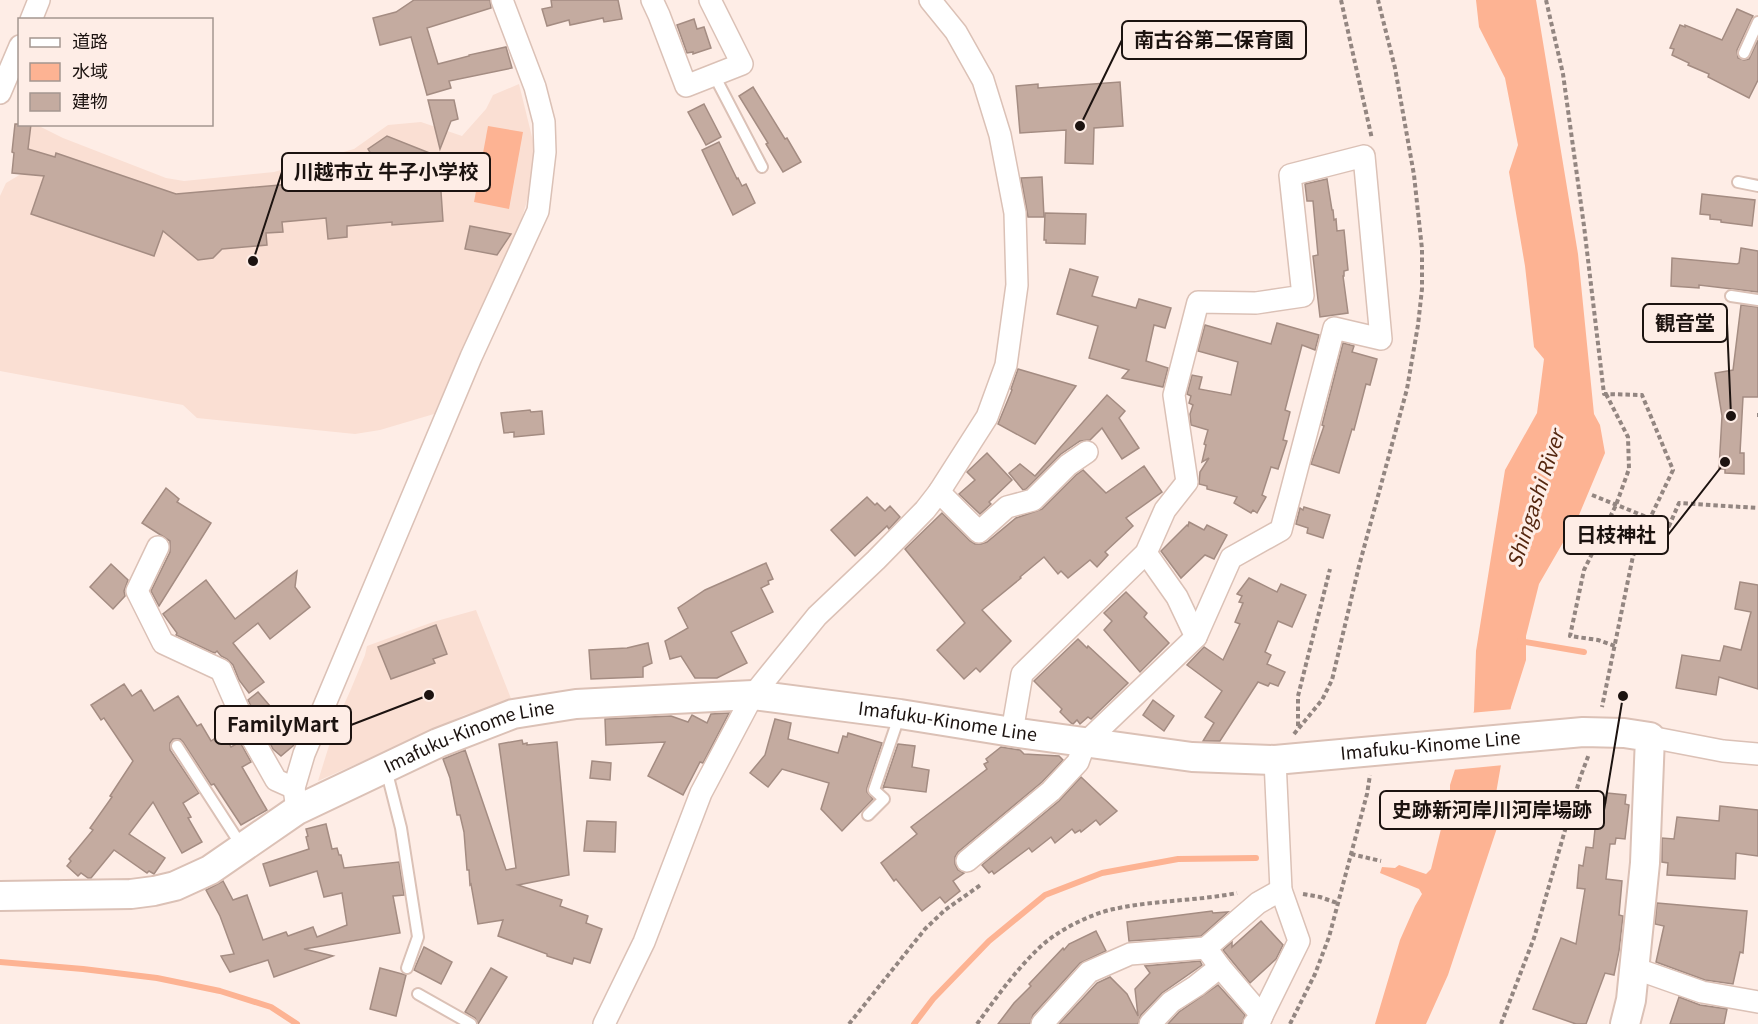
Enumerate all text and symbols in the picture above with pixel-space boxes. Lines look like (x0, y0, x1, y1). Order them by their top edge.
legend (18, 18, 213, 126)
callout: 南古谷第二保育園 (1122, 21, 1306, 59)
text: 南古谷第二保育園 (1134, 24, 1294, 53)
text: 道路 (72, 27, 108, 53)
text: 水域 (72, 57, 108, 83)
text: 建物 (72, 87, 108, 113)
callout: 川越市立 牛子小学校 (282, 153, 490, 191)
text: 川越市立 牛子小学校 (294, 156, 478, 185)
callout: 観音堂 (1643, 304, 1727, 342)
text: 観音堂 (1655, 307, 1715, 336)
water label: Shingashi River (1499, 423, 1571, 571)
callout: 日枝神社 (1564, 516, 1668, 554)
text: 日枝神社 (1576, 519, 1656, 548)
street label: Imafuku-Kinome Line (379, 693, 556, 778)
street label: Imafuku-Kinome Line (857, 694, 1039, 746)
callout: FamilyMart (215, 706, 351, 744)
text: FamilyMart (227, 709, 339, 738)
street label: Imafuku-Kinome Line (1339, 723, 1521, 765)
callout: 史跡新河岸川河岸場跡 (1380, 791, 1604, 829)
text: 史跡新河岸川河岸場跡 (1392, 794, 1592, 823)

